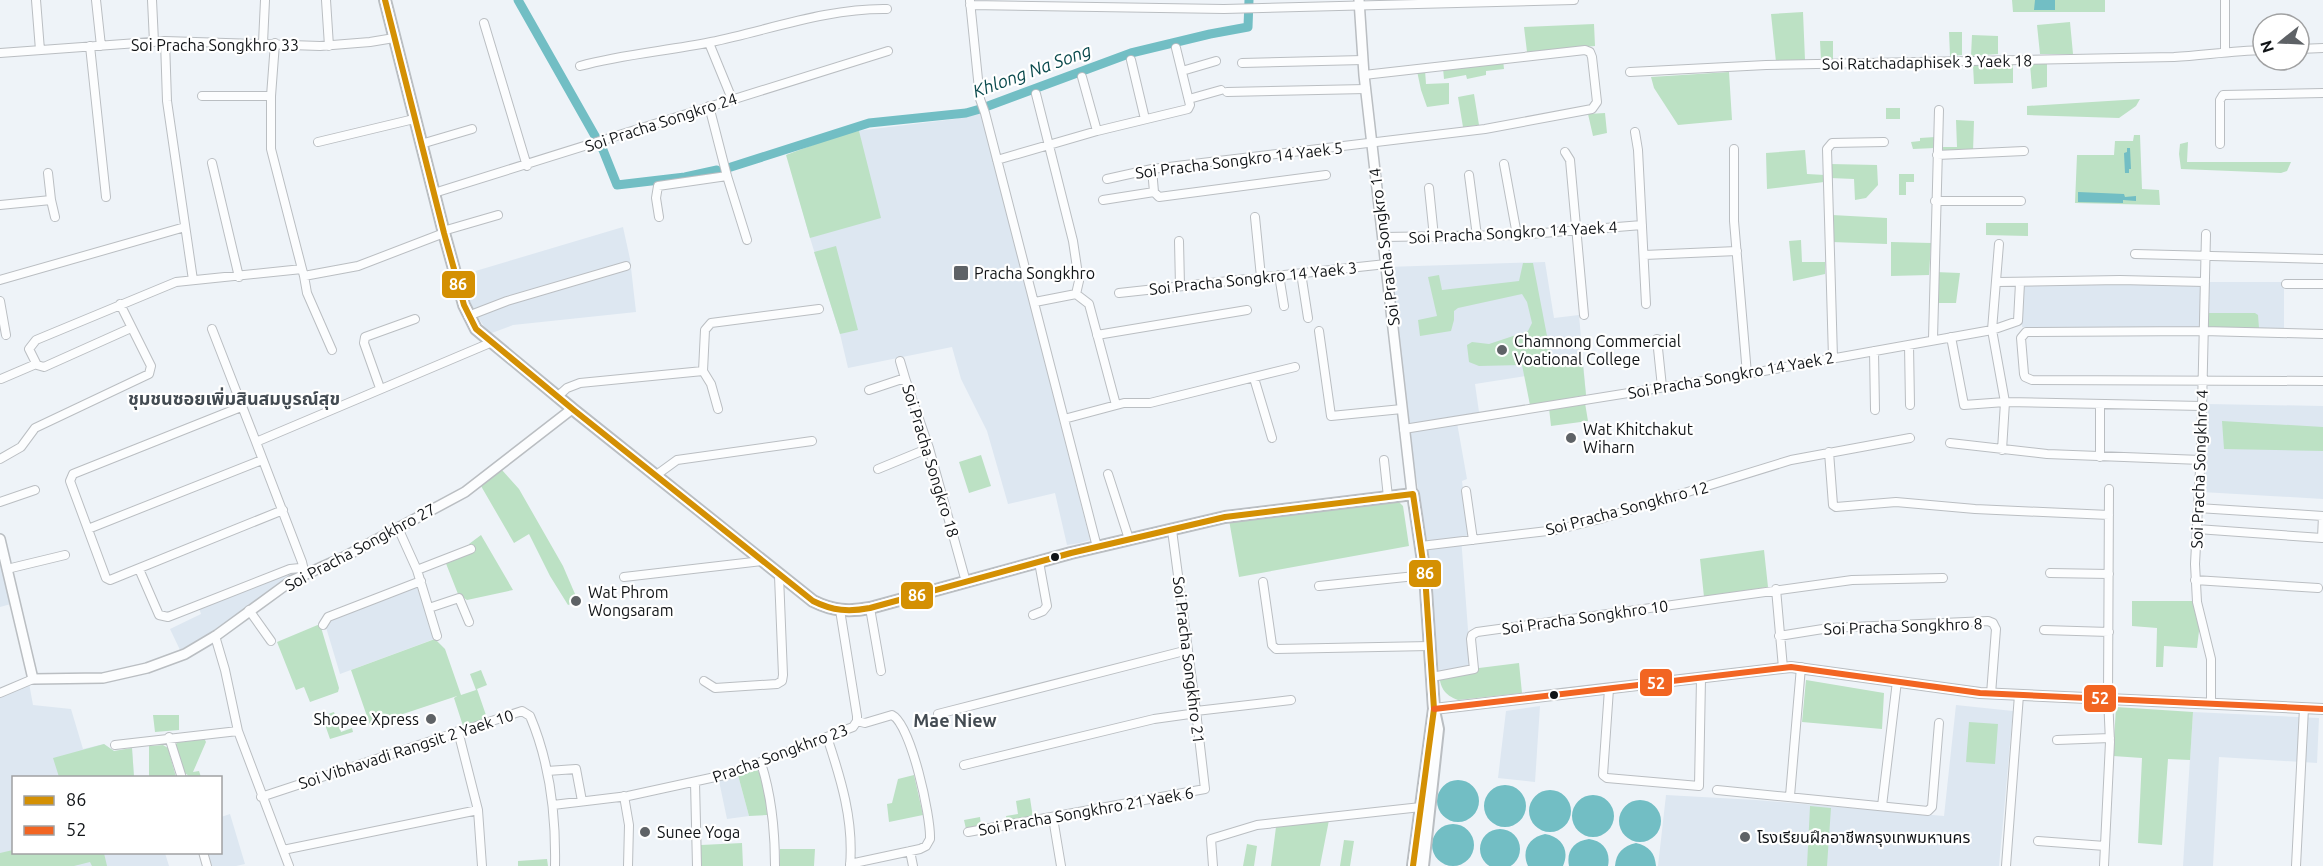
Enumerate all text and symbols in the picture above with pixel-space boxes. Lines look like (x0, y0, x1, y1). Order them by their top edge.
north arrow (2251, 12, 2311, 72)
street label: Soi Pracha Songkhro 33 (131, 36, 299, 54)
text: N (2256, 38, 2277, 55)
water label: Khlong Na Song (970, 39, 1094, 101)
street label: Soi Ratchadaphisek 3 Yaek 18 (1822, 51, 2032, 73)
street label: Soi Pracha Songkro 24 (583, 89, 739, 155)
street label: Soi Pracha Songkro 14 Yaek 5 (1134, 138, 1344, 182)
street label: Soi Pracha Songkro 14 (1365, 167, 1403, 327)
street label: Soi Pracha Songkro 14 Yaek 4 (1408, 218, 1618, 246)
street label: Soi Pracha Songkro 14 Yaek 3 (1148, 258, 1358, 298)
marker: Pracha Songkhro (952, 264, 970, 282)
place label: Pracha Songkhro (974, 264, 1095, 282)
line badge: 86 (441, 270, 476, 299)
text: 86 (449, 275, 467, 293)
place label: Chamnong Commercial Voational College (1514, 332, 1681, 368)
marker: Chamnong Commercial Voational College (1495, 343, 1509, 357)
street label: Soi Pracha Songkro 14 Yaek 2 (1626, 348, 1836, 402)
street label: Soi Pracha Songkro 18 (899, 382, 963, 540)
district label: ชุมชนซอยเพิ่มสินสมบูรณ์สุข (128, 387, 340, 410)
street label: Soi Pracha Songkhro 4 (2187, 389, 2211, 549)
place label: Wat Khitchakut Wiharn (1583, 420, 1694, 456)
marker: Wat Khitchakut Wiharn (1564, 431, 1578, 445)
street label: Soi Pracha Songkhro 12 (1544, 478, 1710, 538)
street label: Soi Pracha Songkhro 27 (282, 500, 438, 594)
unlabelled marker (1049, 551, 1061, 563)
line badge: 86 (1408, 559, 1442, 588)
text: 86 (1416, 564, 1434, 582)
street label: Soi Pracha Songkhro 21 (1170, 576, 1208, 744)
line badge: 86 (900, 581, 934, 610)
place label: Wat Phrom Wongsaram (588, 583, 674, 619)
text: 86 (908, 586, 926, 604)
marker: Wat Phrom Wongsaram (569, 594, 583, 608)
street label: Soi Pracha Songkhro 10 (1501, 596, 1669, 638)
street label: Soi Pracha Songkhro 8 (1823, 614, 1983, 638)
line badge: 52 (1639, 668, 1673, 697)
text: 52 (1647, 674, 1665, 692)
line badge: 52 (2083, 684, 2117, 713)
unlabelled marker (1548, 689, 1560, 701)
text: 52 (2091, 689, 2109, 707)
street label: Soi Vibhavadi Rangsit 2 Yaek 10 (296, 706, 516, 792)
place label: Shopee Xpress (313, 710, 419, 728)
district label: Mae Niew (913, 710, 997, 730)
marker: Shopee Xpress (424, 712, 438, 726)
street label: Pracha Songkhro 23 (710, 720, 850, 786)
legend (12, 776, 222, 854)
street label: Soi Pracha Songkhro 21 Yaek 6 (977, 783, 1195, 839)
text: 86 (66, 789, 86, 809)
text: 52 (66, 819, 86, 839)
place label: Sunee Yoga (657, 823, 740, 841)
marker: Sunee Yoga (638, 825, 652, 839)
place label: โรงเรียนฝึกอาชีพกรุงเทพมหานคร (1757, 828, 1970, 847)
marker: โรงเรียนฝึกอาชีพกรุงเทพมหานคร (1738, 830, 1752, 844)

